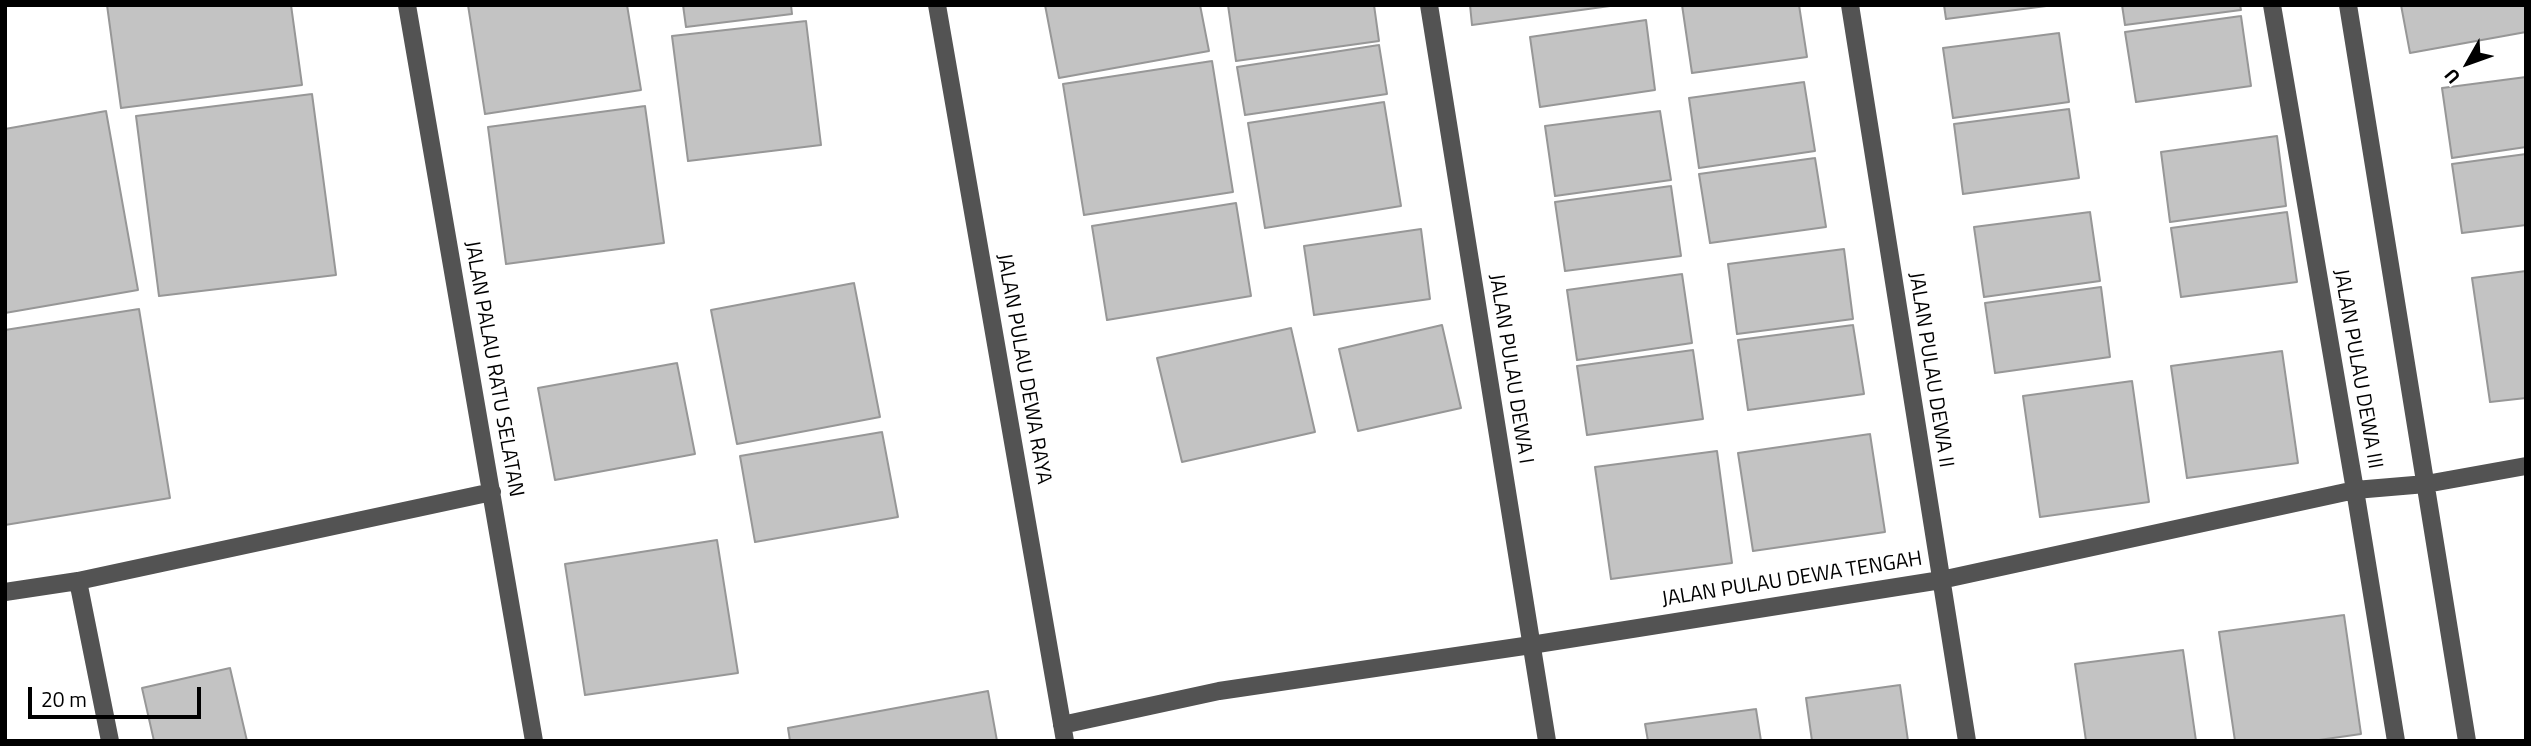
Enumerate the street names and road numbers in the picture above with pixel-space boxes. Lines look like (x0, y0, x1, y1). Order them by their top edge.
street label: JALAN PALAU RATU SELATAN (458, 239, 528, 499)
street label: JALAN PULAU DEWA RAYA (990, 252, 1056, 486)
street label: JALAN PULAU DEWA III (2327, 267, 2387, 471)
street label: JALAN PULAU DEWA II (1902, 271, 1958, 469)
street label: JALAN PULAU DEWA I (1483, 272, 1537, 466)
street label: JALAN PULAU DEWA TENGAH (1660, 547, 1924, 613)

